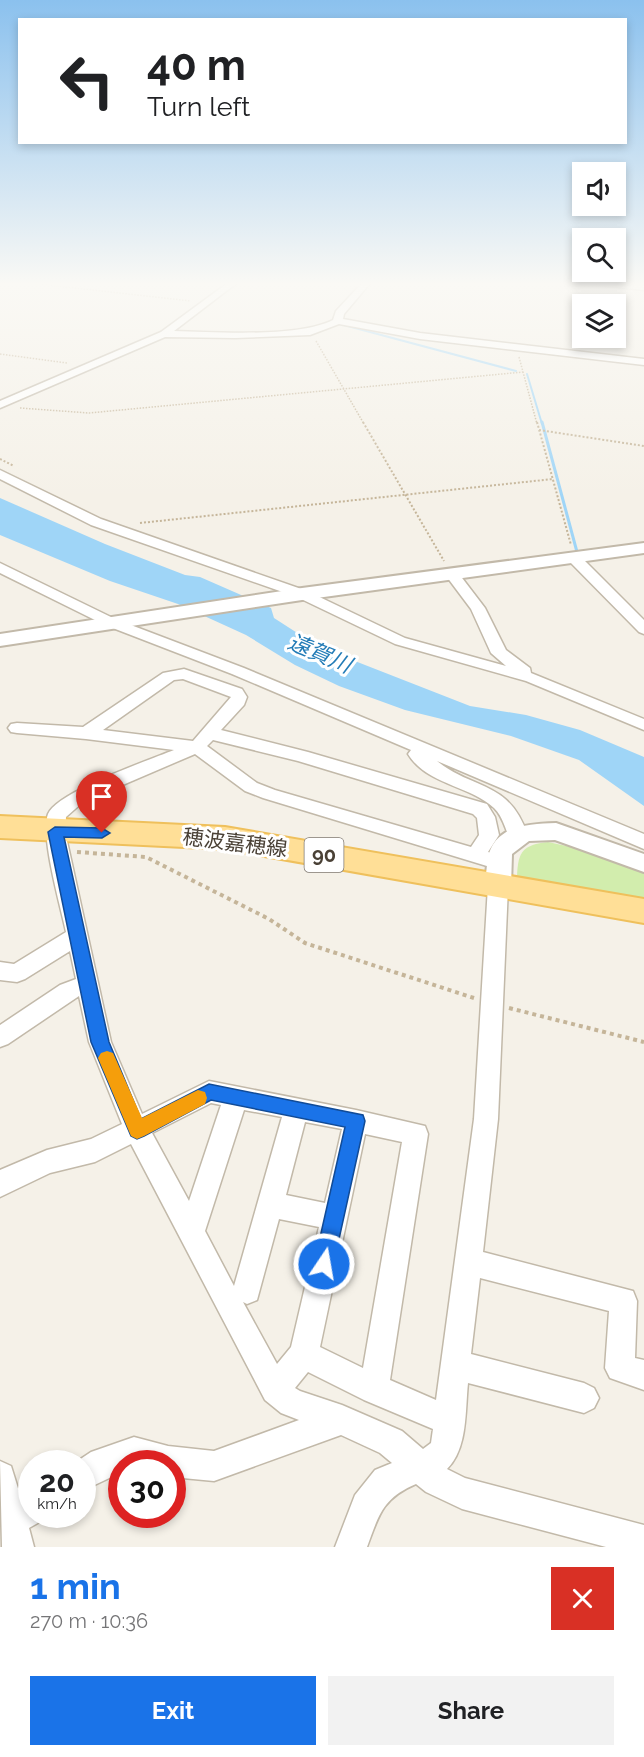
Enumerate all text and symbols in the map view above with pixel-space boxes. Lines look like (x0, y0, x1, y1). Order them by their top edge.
text: 40 m (147, 41, 246, 90)
icon: left (48, 42, 126, 120)
text: Turn left (147, 91, 250, 122)
map controls (572, 162, 626, 348)
button: sound (572, 162, 626, 216)
button: search (572, 228, 626, 282)
button: layers (572, 294, 626, 348)
water label: 遠賀川 (285, 628, 357, 679)
pin (76, 771, 127, 833)
icon: arrive (85, 780, 118, 813)
street label: 穂波嘉穂線 (181, 824, 289, 861)
road number: 90 (304, 838, 344, 872)
position arrow (292, 1232, 356, 1296)
speed limit sign: 30 (108, 1450, 186, 1528)
text: 20 (39, 1464, 75, 1499)
text: km/h (37, 1495, 77, 1513)
text: 1 min (30, 1565, 121, 1607)
button: close (551, 1567, 614, 1630)
text: 270 m · 10:36 (30, 1609, 148, 1633)
button: Exit (30, 1676, 316, 1745)
button: Share (328, 1676, 614, 1745)

